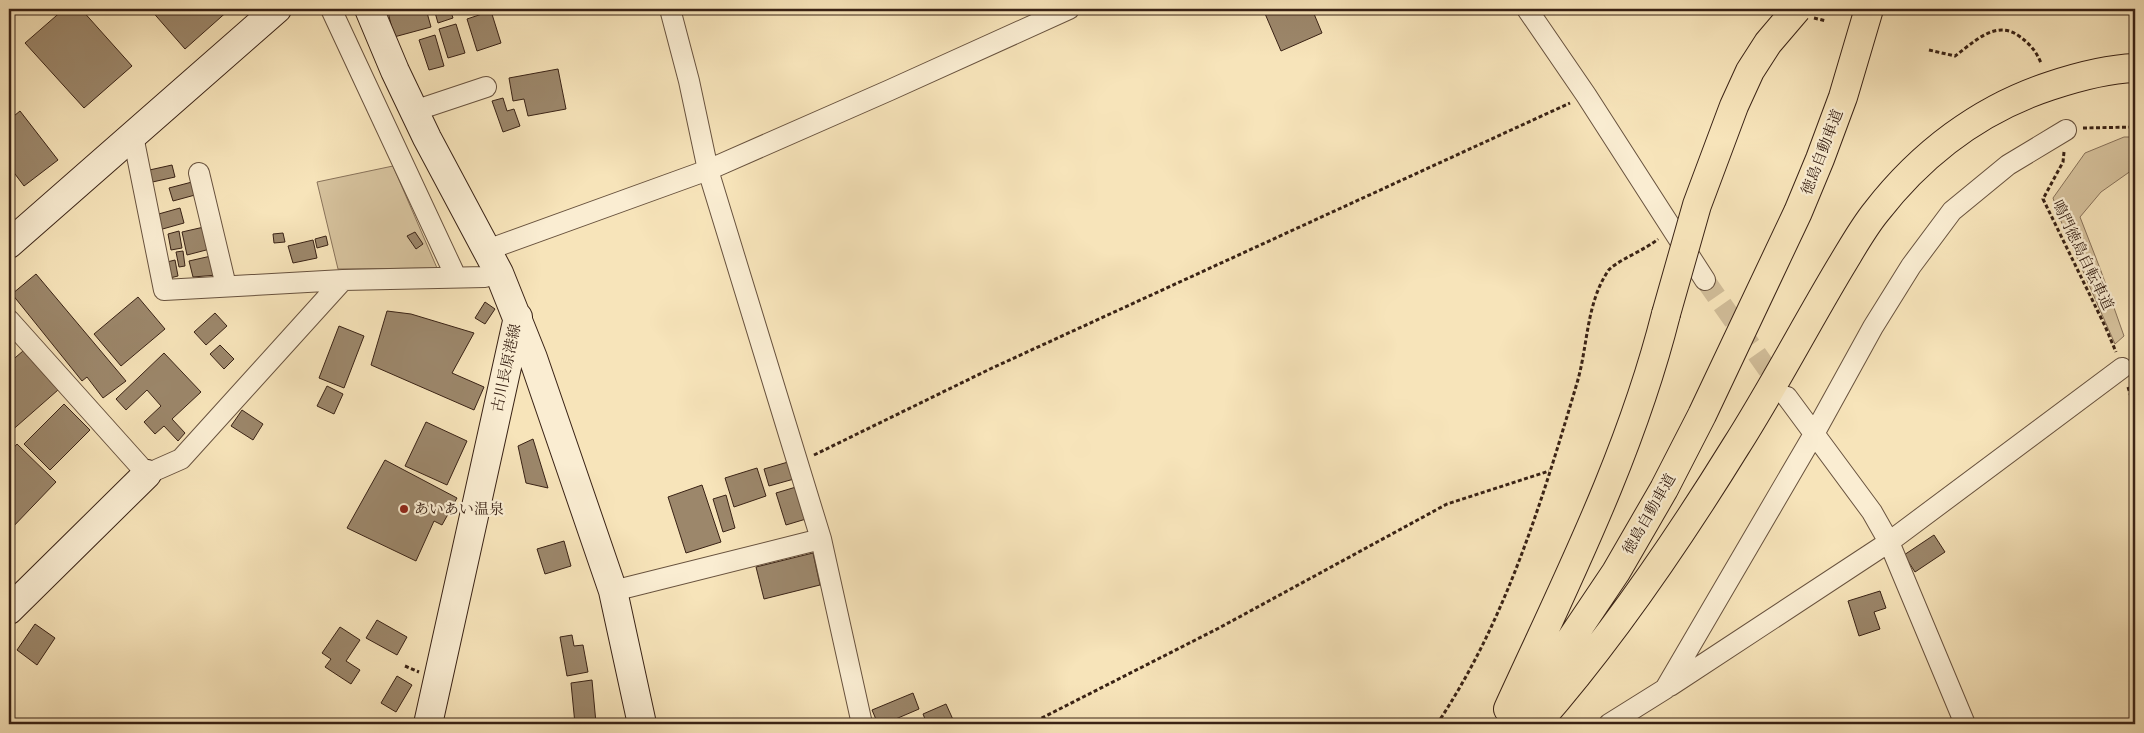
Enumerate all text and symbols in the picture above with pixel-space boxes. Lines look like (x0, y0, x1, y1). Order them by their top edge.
street label: 徳島自動車道 (1797, 106, 1847, 198)
street label: 鳴門徳島自転車道 (2048, 197, 2118, 313)
street label: 古川長原港線 (487, 322, 525, 414)
street label: 徳島自動車道 (1618, 470, 1680, 558)
place label: あいあい温泉 (414, 499, 504, 519)
marker: あいあい温泉 (398, 503, 410, 515)

